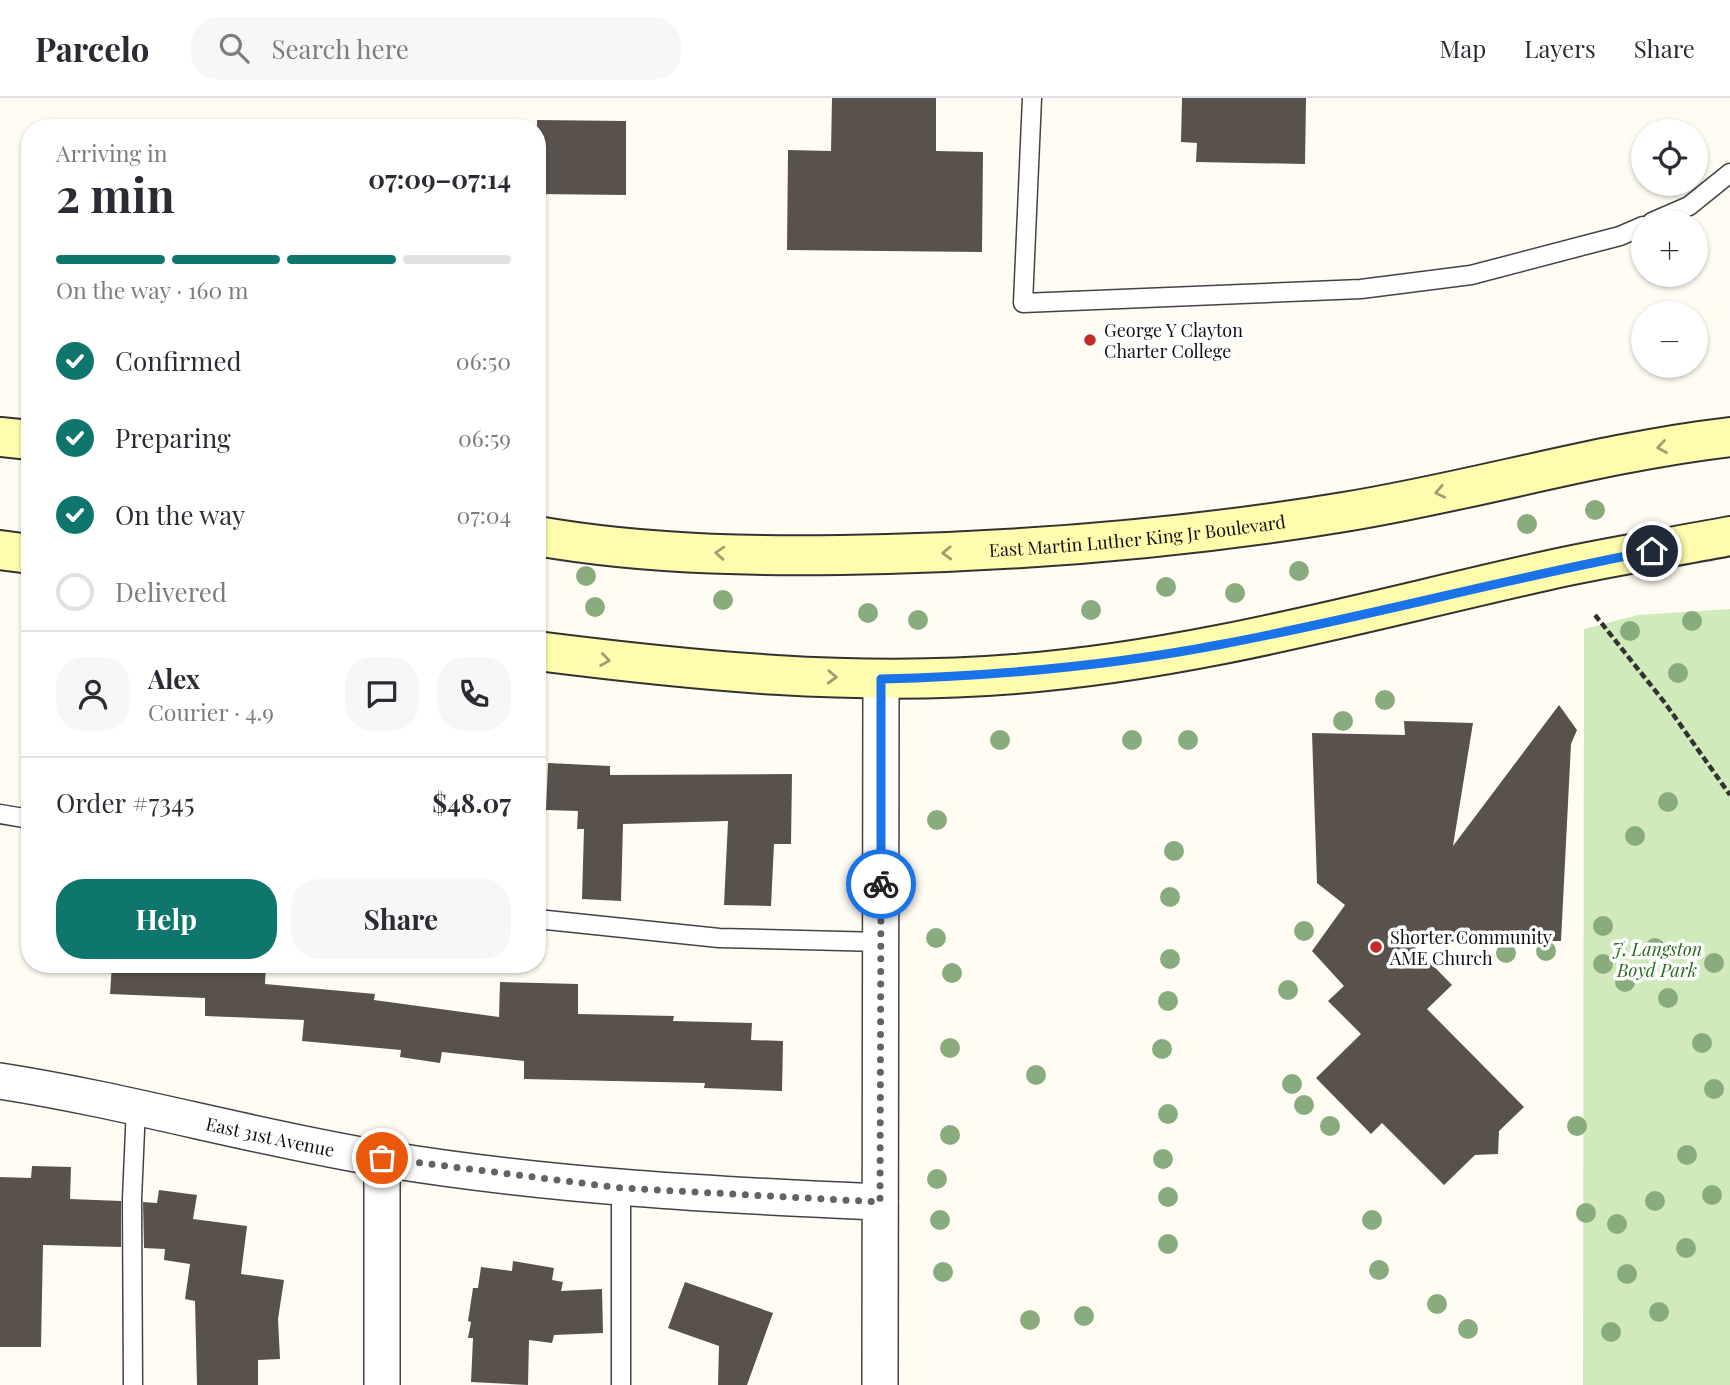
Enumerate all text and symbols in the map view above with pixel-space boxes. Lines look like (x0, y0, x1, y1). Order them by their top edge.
search box (191, 17, 681, 80)
text: Parcelo (35, 26, 149, 70)
icon: search (215, 29, 253, 67)
text: Search here (271, 31, 409, 66)
text: Map (1440, 32, 1486, 64)
text: Layers (1524, 32, 1596, 64)
text: Share (1634, 32, 1695, 64)
map controls (1631, 119, 1708, 378)
button: locate (1631, 119, 1708, 196)
text: Arriving in (56, 137, 168, 168)
text: 07:09–07:14 (368, 161, 511, 196)
text: 2 min (56, 163, 175, 225)
button: + (1631, 210, 1708, 287)
text: On the way · 160 m (56, 274, 248, 305)
button: − (1631, 301, 1708, 378)
place label: George Y Clayton Charter College (1104, 318, 1243, 363)
marker: George Y Clayton Charter College (1082, 332, 1098, 348)
icon: check (56, 342, 94, 380)
text: Confirmed (115, 343, 242, 378)
text: 06:50 (456, 345, 511, 376)
icon: check (56, 419, 94, 457)
text: Preparing (115, 420, 231, 455)
text: 06:59 (458, 422, 511, 453)
one-way arrow (1657, 439, 1668, 454)
one-way arrow (1434, 484, 1446, 499)
icon: check (56, 496, 94, 534)
text: On the way (115, 497, 245, 532)
text: 07:04 (457, 499, 511, 530)
street label: East Martin Luther King Jr Boulevard (988, 509, 1288, 562)
pin (1622, 521, 1682, 581)
icon: home (1633, 532, 1671, 570)
one-way arrow (941, 545, 952, 561)
one-way arrow (714, 546, 725, 561)
text: Delivered (115, 574, 227, 609)
one-way arrow (599, 652, 611, 667)
button: person (56, 657, 130, 731)
button: chat (345, 657, 419, 731)
button: phone (437, 657, 511, 731)
text: Alex (148, 661, 200, 696)
one-way arrow (826, 670, 837, 685)
text: Courier · 4.9 (148, 696, 274, 727)
text: Order #7345 (56, 785, 195, 820)
text: $48.07 (432, 785, 511, 820)
courier (846, 849, 916, 919)
icon: bike (862, 865, 900, 903)
button: Help (56, 879, 277, 959)
button: Share (291, 879, 511, 959)
place label: Shorter Community AME Church (1389, 925, 1552, 970)
park label: J. Langston Boyd Park (1612, 937, 1702, 982)
marker: Shorter Community AME Church (1368, 939, 1384, 955)
street label: East 31st Avenue (204, 1111, 337, 1162)
pin (352, 1128, 412, 1188)
icon: bag (363, 1139, 401, 1177)

